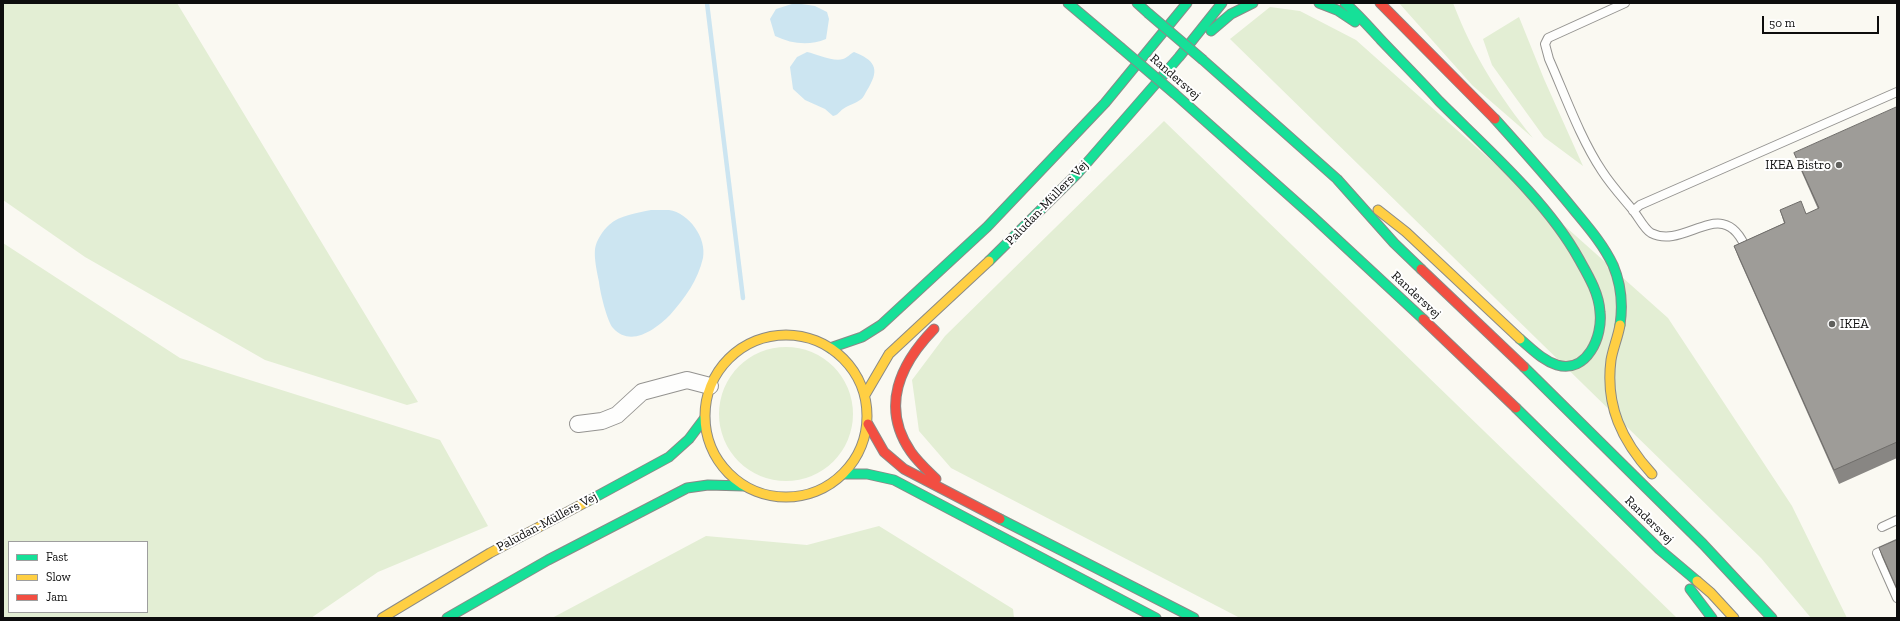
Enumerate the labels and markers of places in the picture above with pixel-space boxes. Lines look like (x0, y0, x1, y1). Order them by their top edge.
place label: IKEA Bistro (1765, 157, 1831, 173)
marker: IKEA Bistro (1834, 160, 1844, 170)
place label: IKEA (1840, 316, 1869, 332)
marker: IKEA (1827, 319, 1837, 329)

